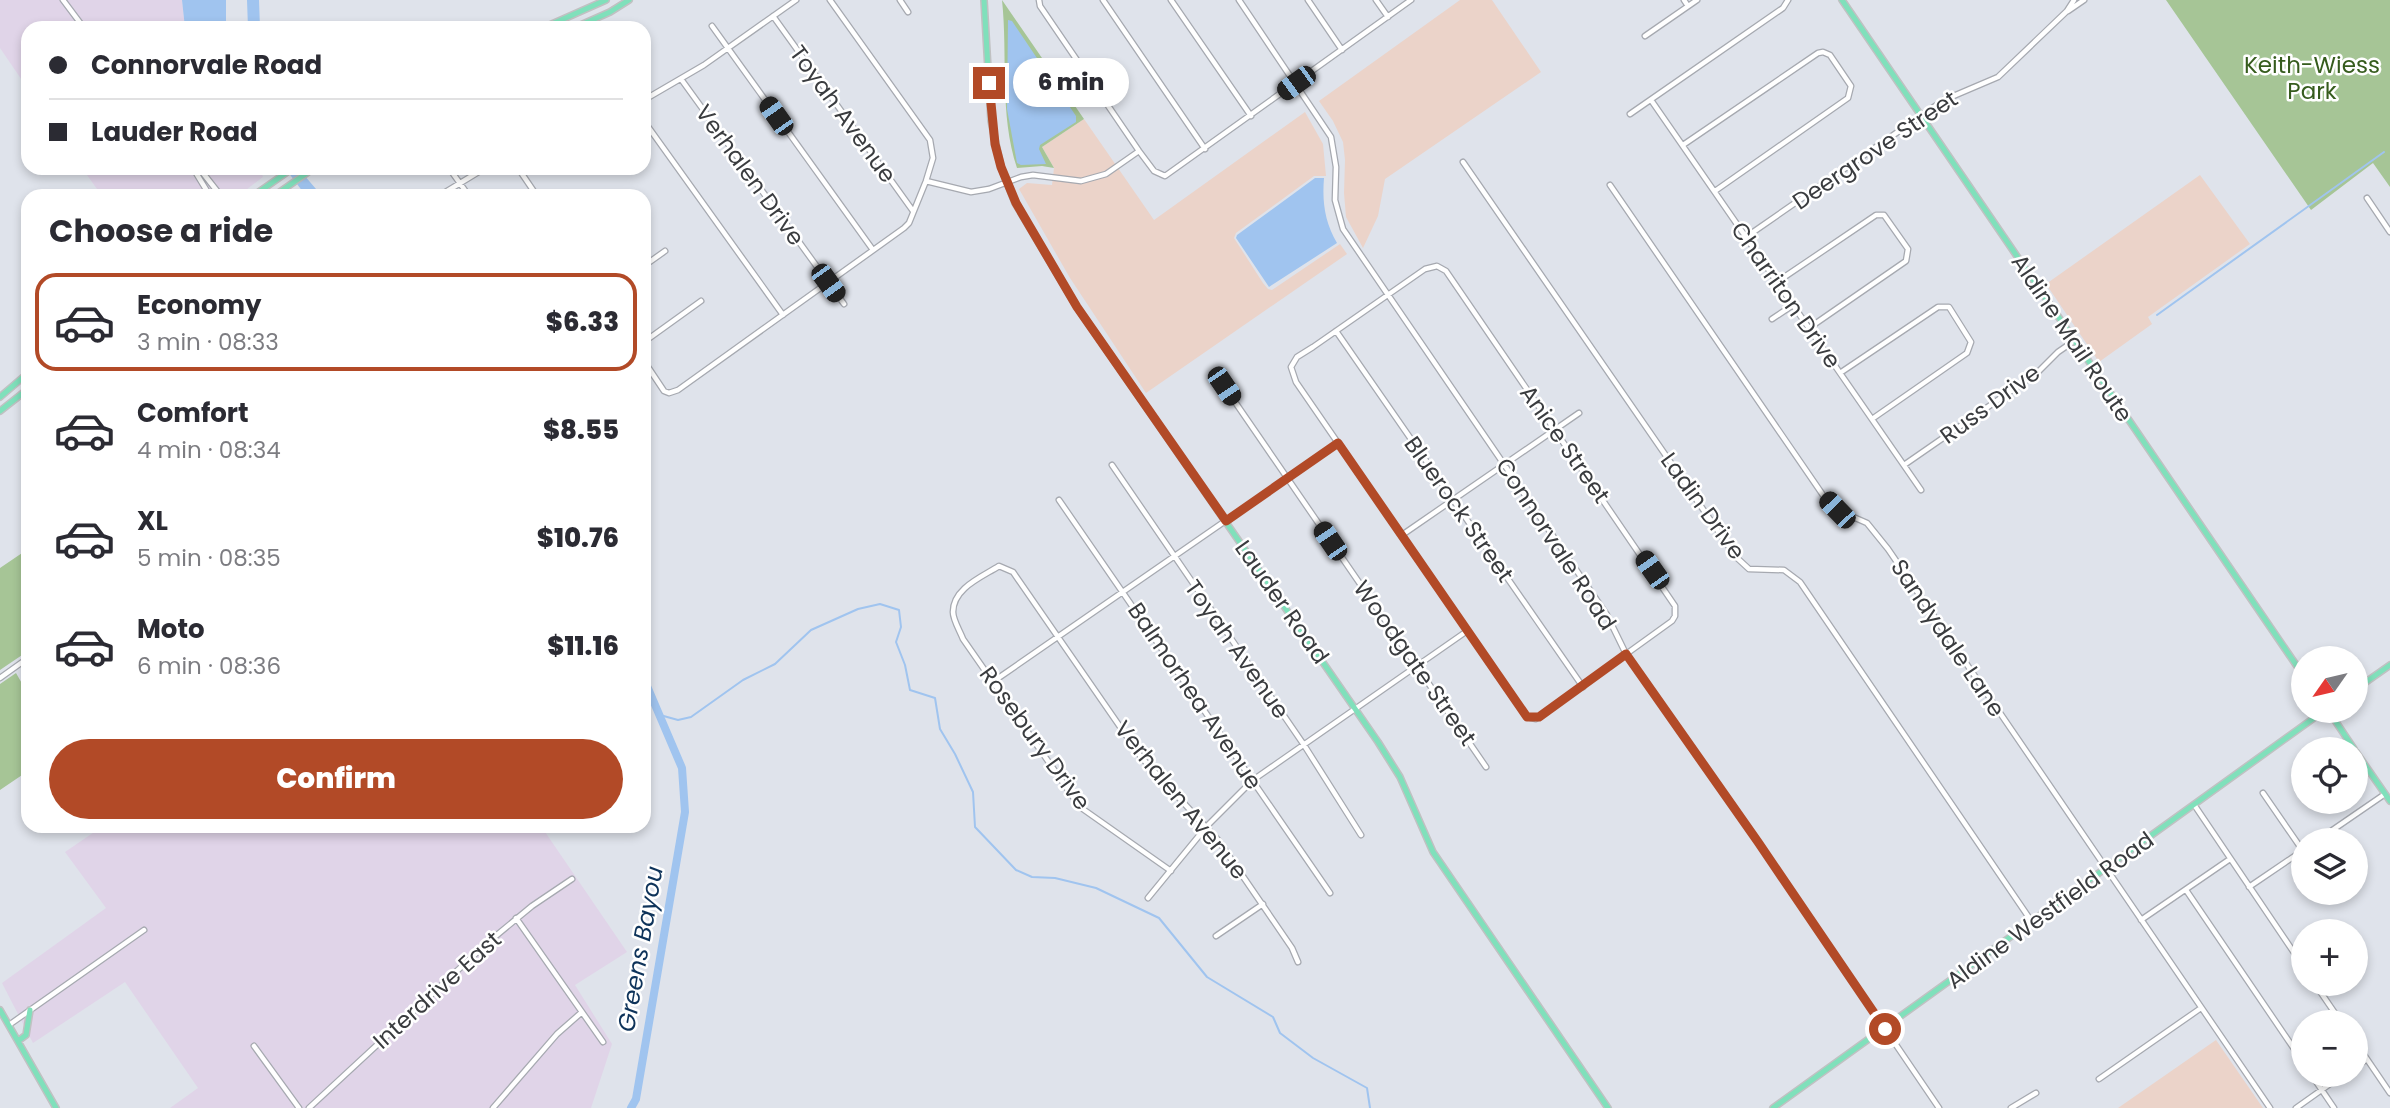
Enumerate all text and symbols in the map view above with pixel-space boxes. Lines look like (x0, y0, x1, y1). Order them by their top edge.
street label: Toyah Avenue (782, 39, 904, 189)
text: Connorvale Road (91, 47, 322, 83)
park label: Keith-Wiess Park (2244, 49, 2380, 107)
callout: 6 min (1014, 58, 1129, 108)
car (1273, 62, 1320, 104)
text: 6 min (1038, 66, 1104, 98)
route end (973, 67, 1005, 99)
street label: Deergrove Street (1786, 83, 1964, 217)
car (756, 93, 797, 139)
street label: Verhalen Drive (688, 98, 812, 252)
text: Lauder Road (91, 114, 258, 150)
text: Choose a ride (49, 208, 273, 253)
street label: Charriton Drive (1723, 215, 1849, 375)
street label: Aldine Mail Route (2004, 248, 2140, 428)
car (808, 260, 849, 306)
text: Economy (137, 287, 261, 323)
icon: car (53, 291, 116, 354)
text: $6.33 (546, 304, 619, 340)
text: 3 min · 08:33 (137, 326, 279, 358)
street label: Russ Drive (1933, 357, 2047, 451)
car (1204, 363, 1245, 409)
street label: Anice Street (1512, 378, 1618, 510)
text: Comfort (137, 395, 249, 431)
icon: car (53, 399, 116, 462)
text: $8.55 (543, 412, 619, 448)
street label: Bluerock Street (1397, 430, 1521, 588)
text: 4 min · 08:34 (137, 434, 281, 466)
street label: Ladin Drive (1653, 446, 1753, 566)
street label: Connorvale Road (1488, 452, 1624, 636)
car (1815, 488, 1860, 532)
text: XL (137, 503, 168, 539)
icon: car (53, 507, 116, 570)
car (1310, 518, 1351, 564)
text: $10.76 (537, 520, 619, 556)
street label: Lauder Road (1227, 534, 1337, 670)
text: 5 min · 08:35 (137, 542, 281, 574)
car (1632, 547, 1673, 593)
street label: Sandydale Lane (1883, 553, 2013, 723)
street label: Toyah Avenue (1177, 573, 1297, 725)
street label: Woodgate Street (1346, 574, 1484, 752)
street label: Balmorhea Avenue (1120, 596, 1270, 796)
text: Moto (137, 611, 205, 647)
icon: car (53, 615, 116, 678)
text: $11.16 (547, 628, 619, 664)
north arrow (2291, 646, 2368, 723)
map controls (2291, 646, 2368, 1087)
text: 6 min · 08:36 (137, 650, 281, 682)
street label: Rosebury Drive (972, 660, 1098, 816)
street label: Verhalen Avenue (1107, 714, 1255, 886)
button: locate (2291, 737, 2368, 814)
button: Confirm (49, 739, 623, 819)
street label: Aldine Westfield Road (1940, 824, 2160, 996)
button: layers (2291, 828, 2368, 905)
water label: Greens Bayou (609, 864, 671, 1034)
button: + (2291, 919, 2368, 996)
street label: Interdrive East (366, 924, 508, 1056)
button: − (2291, 1010, 2368, 1087)
route start (1869, 1013, 1901, 1045)

